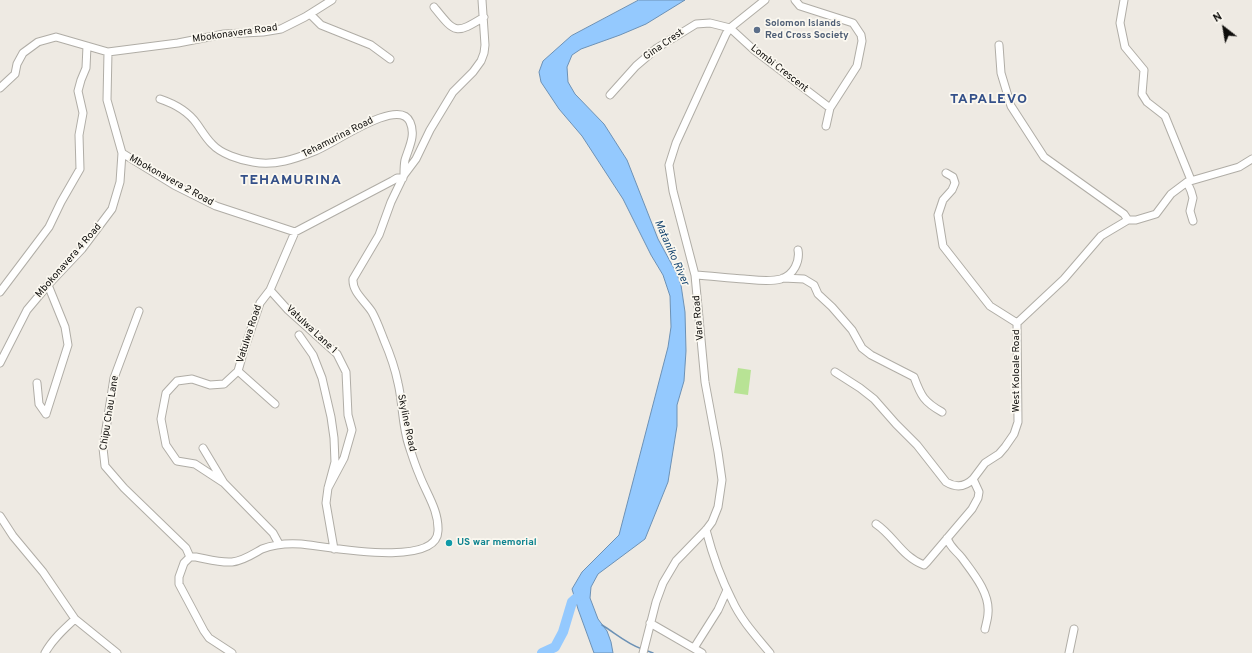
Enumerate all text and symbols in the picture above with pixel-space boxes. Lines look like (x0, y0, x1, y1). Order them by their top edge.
north arrow (1204, 8, 1244, 48)
text: N (1211, 10, 1225, 26)
place label: Solomon Islands Red Cross Society (765, 18, 849, 42)
street label: Mbokonavera Road (192, 22, 278, 46)
marker: Solomon Islands Red Cross Society (752, 25, 762, 35)
street label: Gina Crest (642, 27, 686, 63)
street label: Lombi Crescent (748, 43, 810, 95)
district label: TAPALEVO (950, 92, 1028, 108)
street label: Tehamurina Road (300, 115, 376, 161)
street label: Mbokonavera 2 Road (127, 153, 215, 209)
district label: TEHAMURINA (240, 173, 342, 189)
water label: Mataniko River (651, 218, 691, 288)
street label: Mbokonavera 4 Road (33, 221, 105, 301)
street label: Vara Road (691, 295, 707, 341)
street label: Vatulwa Road (235, 303, 265, 365)
street label: Vatulwa Lane 1 (283, 303, 339, 357)
street label: West Koloale Road (1011, 329, 1023, 413)
street label: Chipu Chau Lane (98, 375, 122, 451)
street label: Skyline Road (394, 393, 418, 453)
place label: US war memorial (457, 537, 537, 549)
marker: US war memorial (444, 538, 454, 548)

